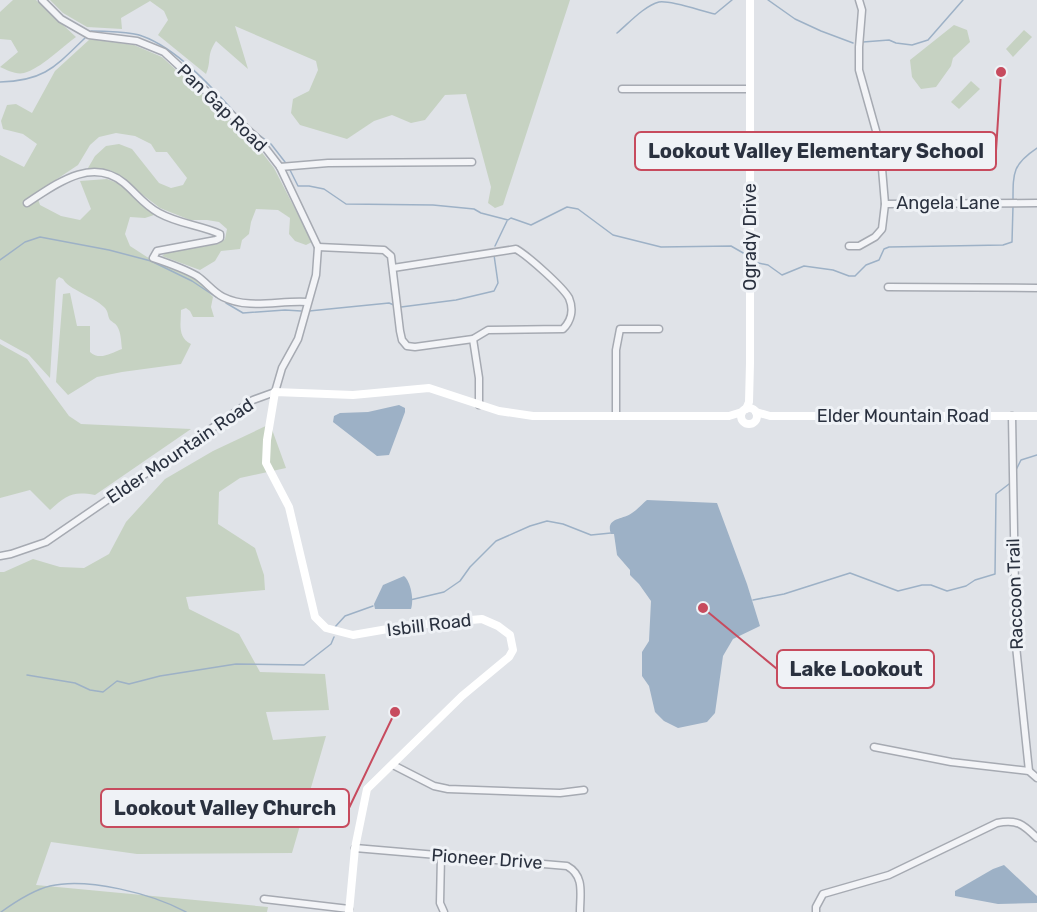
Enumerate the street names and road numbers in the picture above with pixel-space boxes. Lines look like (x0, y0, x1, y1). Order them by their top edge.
street label: Pan Gap Road (172, 60, 272, 156)
street label: Ogrady Drive (739, 183, 761, 291)
street label: Angela Lane (896, 192, 1000, 214)
street label: Elder Mountain Road (102, 394, 258, 508)
street label: Elder Mountain Road (817, 405, 989, 427)
street label: Raccoon Trail (1002, 538, 1028, 650)
street label: Isbill Road (385, 609, 473, 641)
street label: Pioneer Drive (431, 844, 543, 874)

